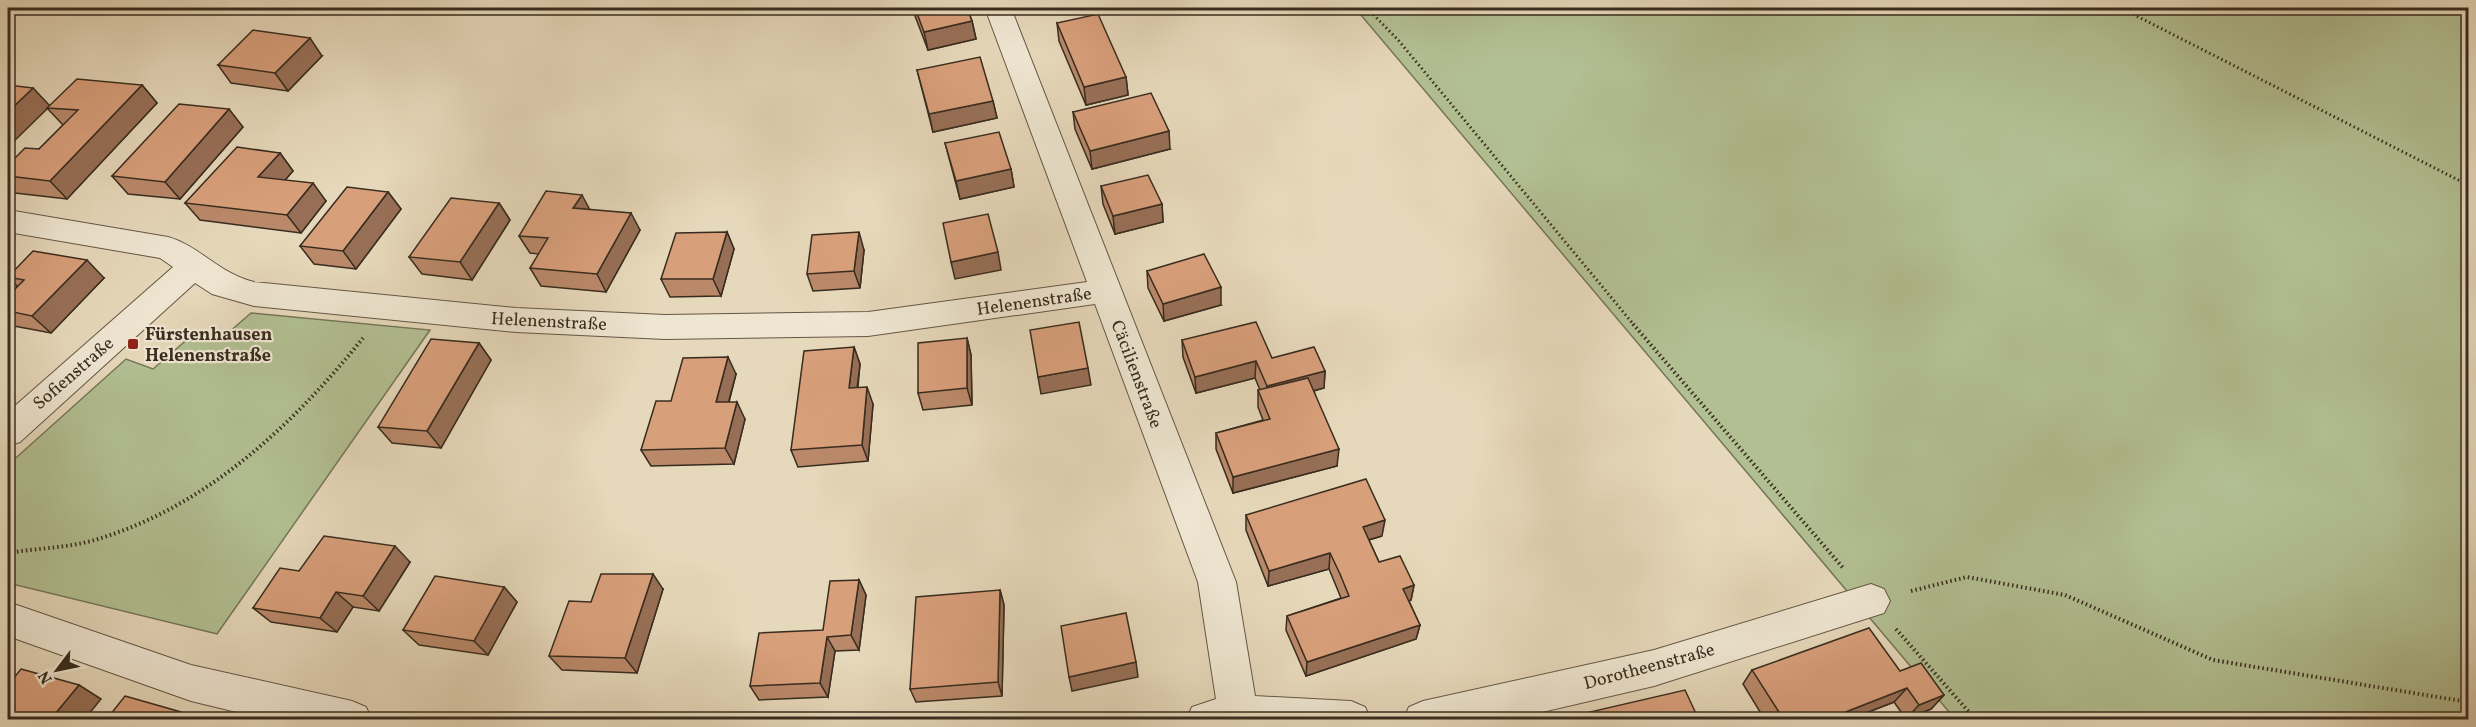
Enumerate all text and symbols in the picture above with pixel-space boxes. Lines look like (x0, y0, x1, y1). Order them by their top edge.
street label: Helenenstraße (975, 282, 1093, 323)
street label: Helenenstraße (490, 307, 607, 338)
street label: Cäcilienstraße (1103, 317, 1168, 432)
place label: Fürstenhausen Helenenstraße (145, 323, 272, 369)
street label: Sofienstraße (28, 332, 120, 416)
marker: Fürstenhausen Helenenstraße (126, 337, 140, 351)
street label: Dorotheenstraße (1581, 638, 1718, 697)
north arrow (27, 640, 87, 700)
text: N (33, 666, 58, 688)

